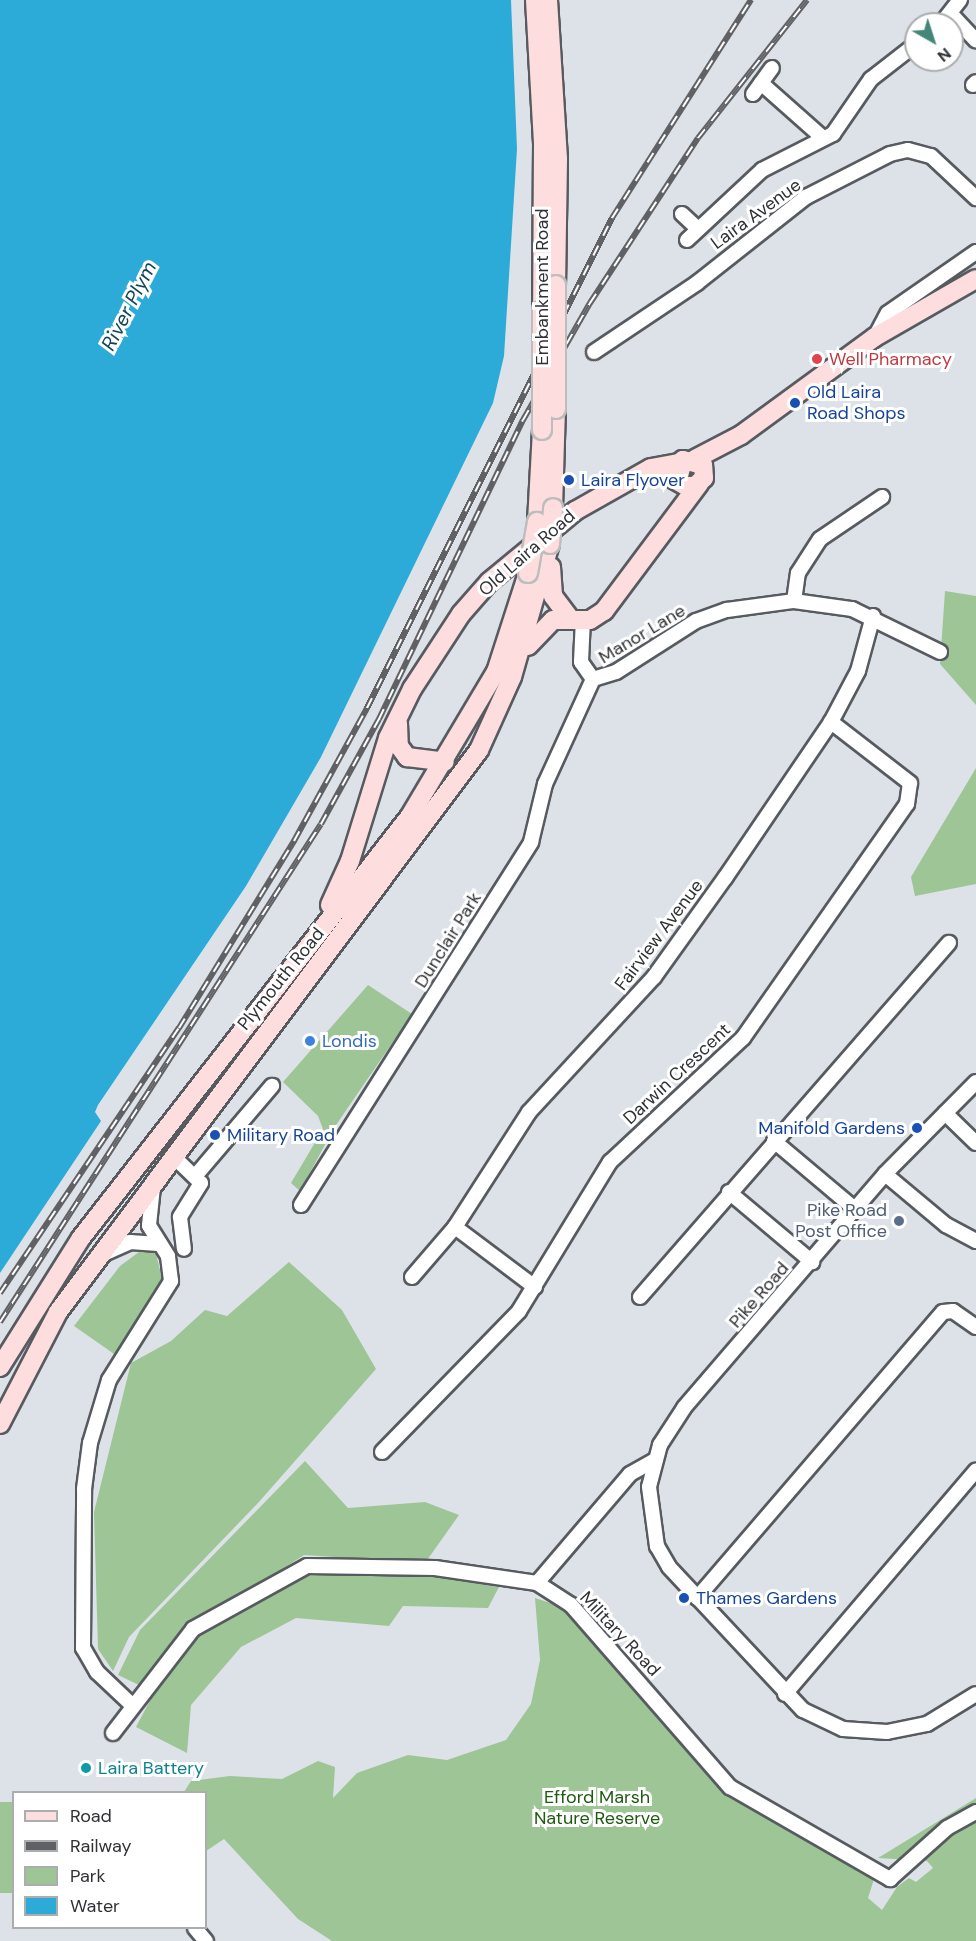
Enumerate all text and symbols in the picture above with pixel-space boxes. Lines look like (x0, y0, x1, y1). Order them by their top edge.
north arrow (904, 12, 964, 72)
text: N (933, 43, 956, 67)
street label: Laira Avenue (707, 174, 805, 254)
street label: Embankment Road (531, 208, 553, 366)
water label: River Plym (96, 258, 162, 354)
place label: Well Pharmacy (829, 348, 952, 370)
marker: Well Pharmacy (810, 352, 824, 366)
place label: Old Laira Road Shops (807, 382, 905, 424)
marker: Old Laira Road Shops (788, 396, 802, 410)
place label: Laira Flyover (581, 469, 685, 491)
marker: Laira Flyover (562, 473, 576, 487)
street label: Old Laira Road (474, 505, 580, 601)
street label: Manor Lane (595, 600, 689, 668)
street label: Fairview Avenue (610, 875, 708, 995)
street label: Dunclair Park (410, 888, 486, 992)
street label: Plymouth Road (233, 923, 329, 1035)
street label: Darwin Crescent (619, 1019, 735, 1129)
place label: Londis (322, 1030, 377, 1052)
marker: Londis (303, 1034, 317, 1048)
place label: Manifold Gardens (758, 1117, 905, 1139)
marker: Manifold Gardens (910, 1121, 924, 1135)
place label: Military Road (227, 1124, 335, 1146)
marker: Military Road (208, 1128, 222, 1142)
place label: Pike Road Post Office (795, 1200, 887, 1242)
marker: Pike Road Post Office (892, 1214, 906, 1228)
street label: Pike Road (725, 1258, 793, 1332)
street label: Military Road (575, 1587, 665, 1681)
place label: Thames Gardens (696, 1587, 837, 1609)
marker: Thames Gardens (677, 1591, 691, 1605)
place label: Laira Battery (98, 1757, 204, 1779)
marker: Laira Battery (79, 1761, 93, 1775)
park label: Efford Marsh Nature Reserve (534, 1787, 660, 1830)
legend (12, 1791, 207, 1929)
text: Road (70, 1804, 112, 1828)
text: Railway (70, 1834, 132, 1858)
text: Park (70, 1864, 106, 1888)
text: Water (70, 1894, 120, 1918)

